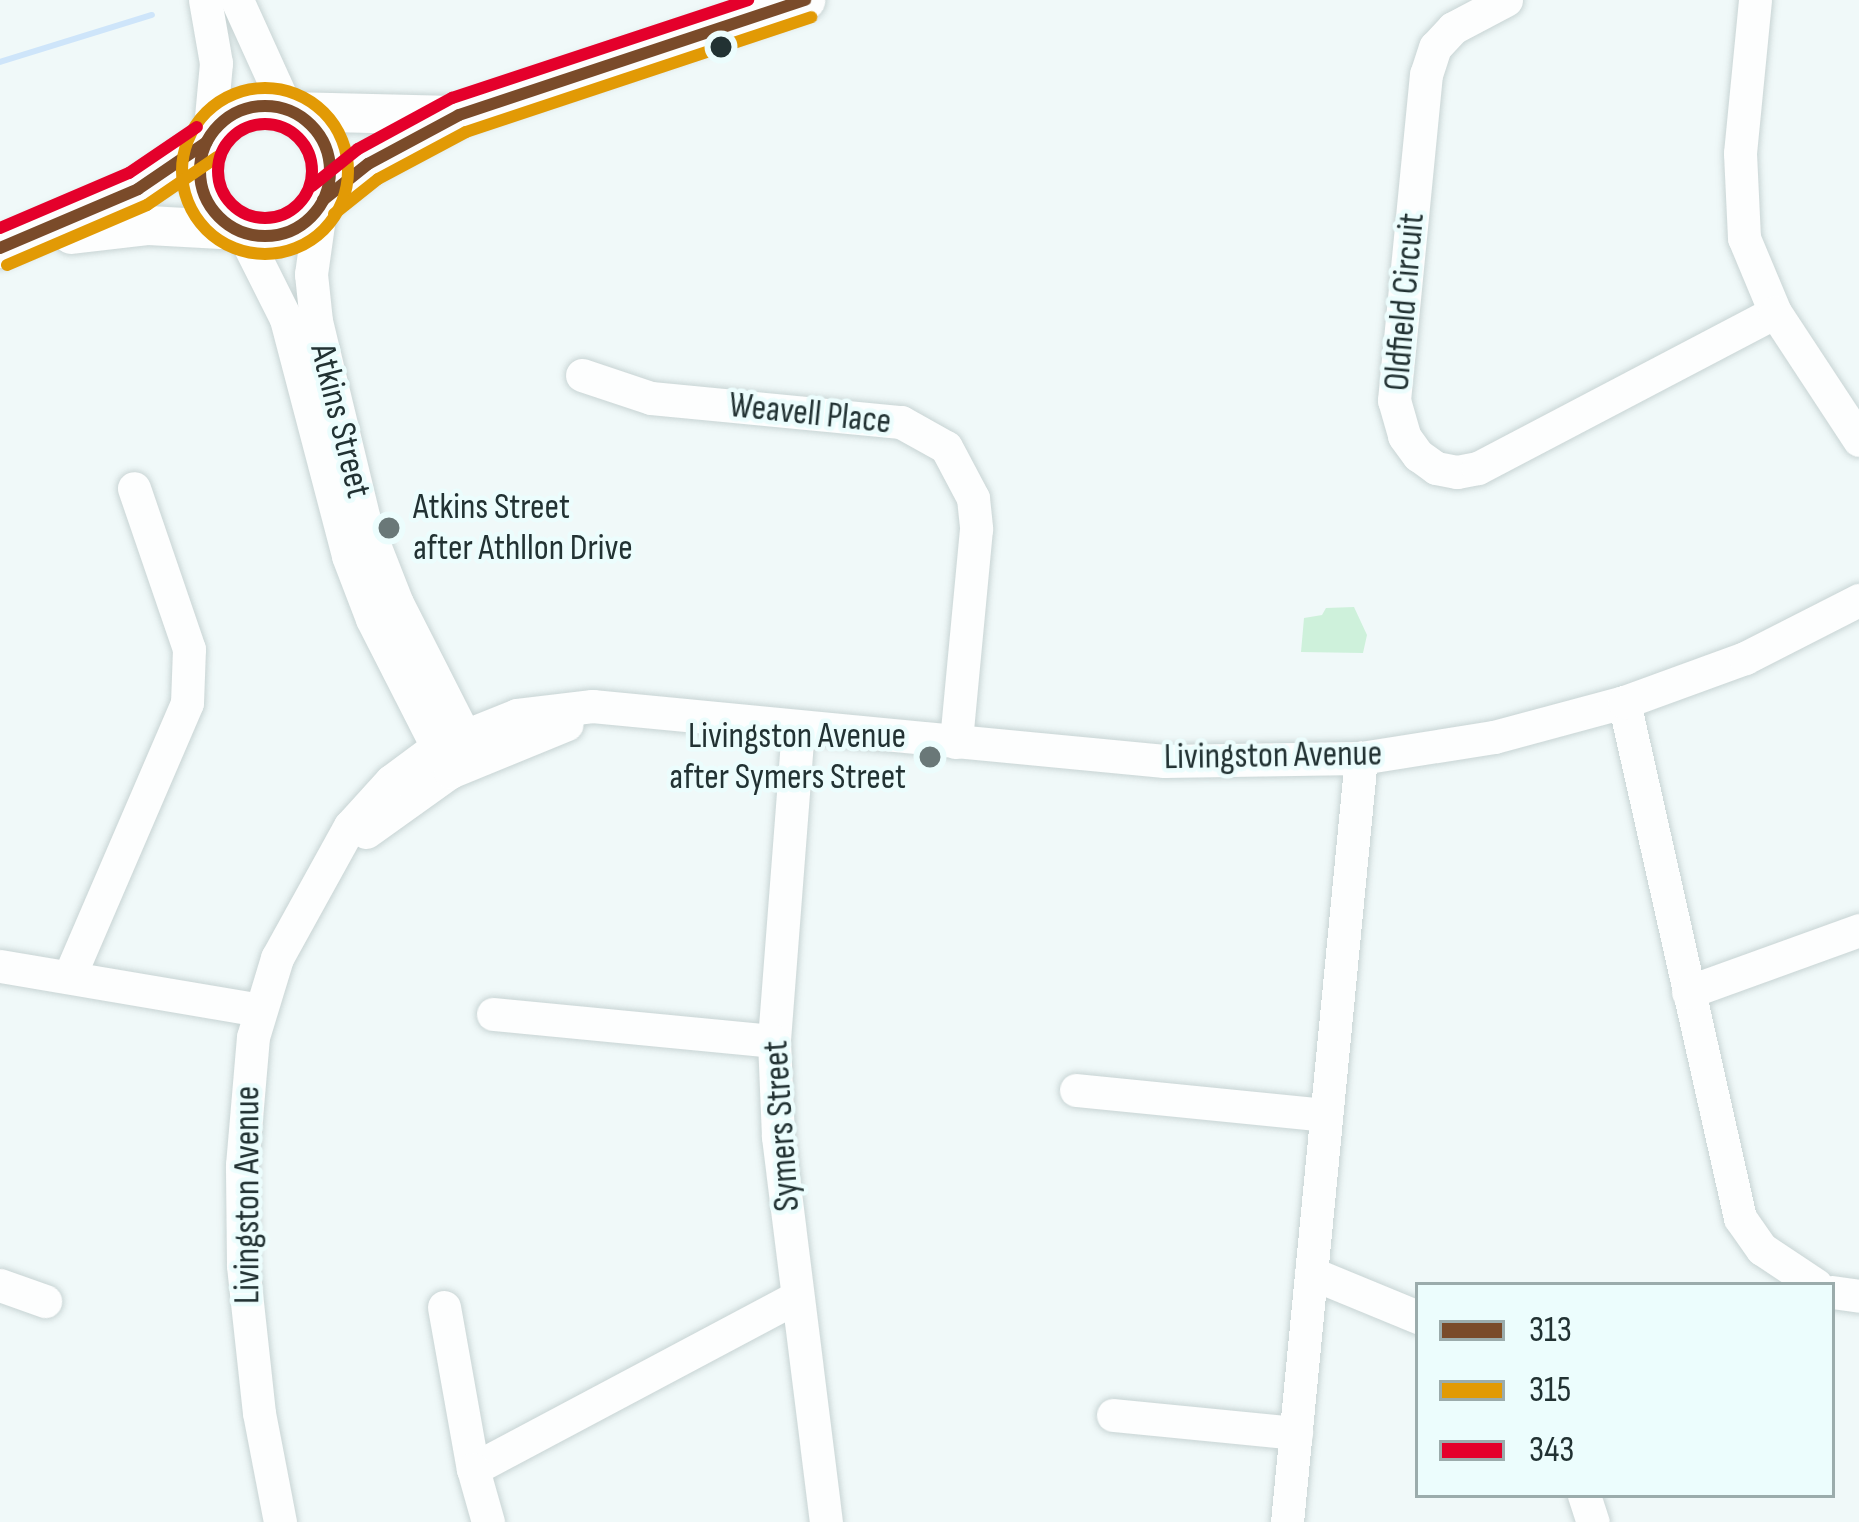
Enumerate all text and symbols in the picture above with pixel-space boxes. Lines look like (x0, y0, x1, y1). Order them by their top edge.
unlabelled marker (710, 36, 732, 58)
street label: Oldfield Circuit (1376, 211, 1434, 393)
street label: Atkins Street (300, 340, 380, 502)
street label: Weavell Place (727, 384, 893, 444)
place label: Atkins Street after Athllon Drive (413, 485, 633, 570)
marker: Atkins Street after Athllon Drive (376, 515, 402, 541)
place label: Livingston Avenue after Symers Street (669, 714, 906, 799)
street label: Livingston Avenue (1164, 732, 1382, 780)
marker: Livingston Avenue after Symers Street (917, 744, 943, 770)
street label: Symers Street (754, 1039, 810, 1213)
street label: Livingston Avenue (226, 1086, 270, 1304)
legend (1415, 1282, 1835, 1498)
text: 313 (1529, 1309, 1572, 1352)
text: 315 (1529, 1369, 1571, 1412)
text: 343 (1529, 1429, 1574, 1472)

